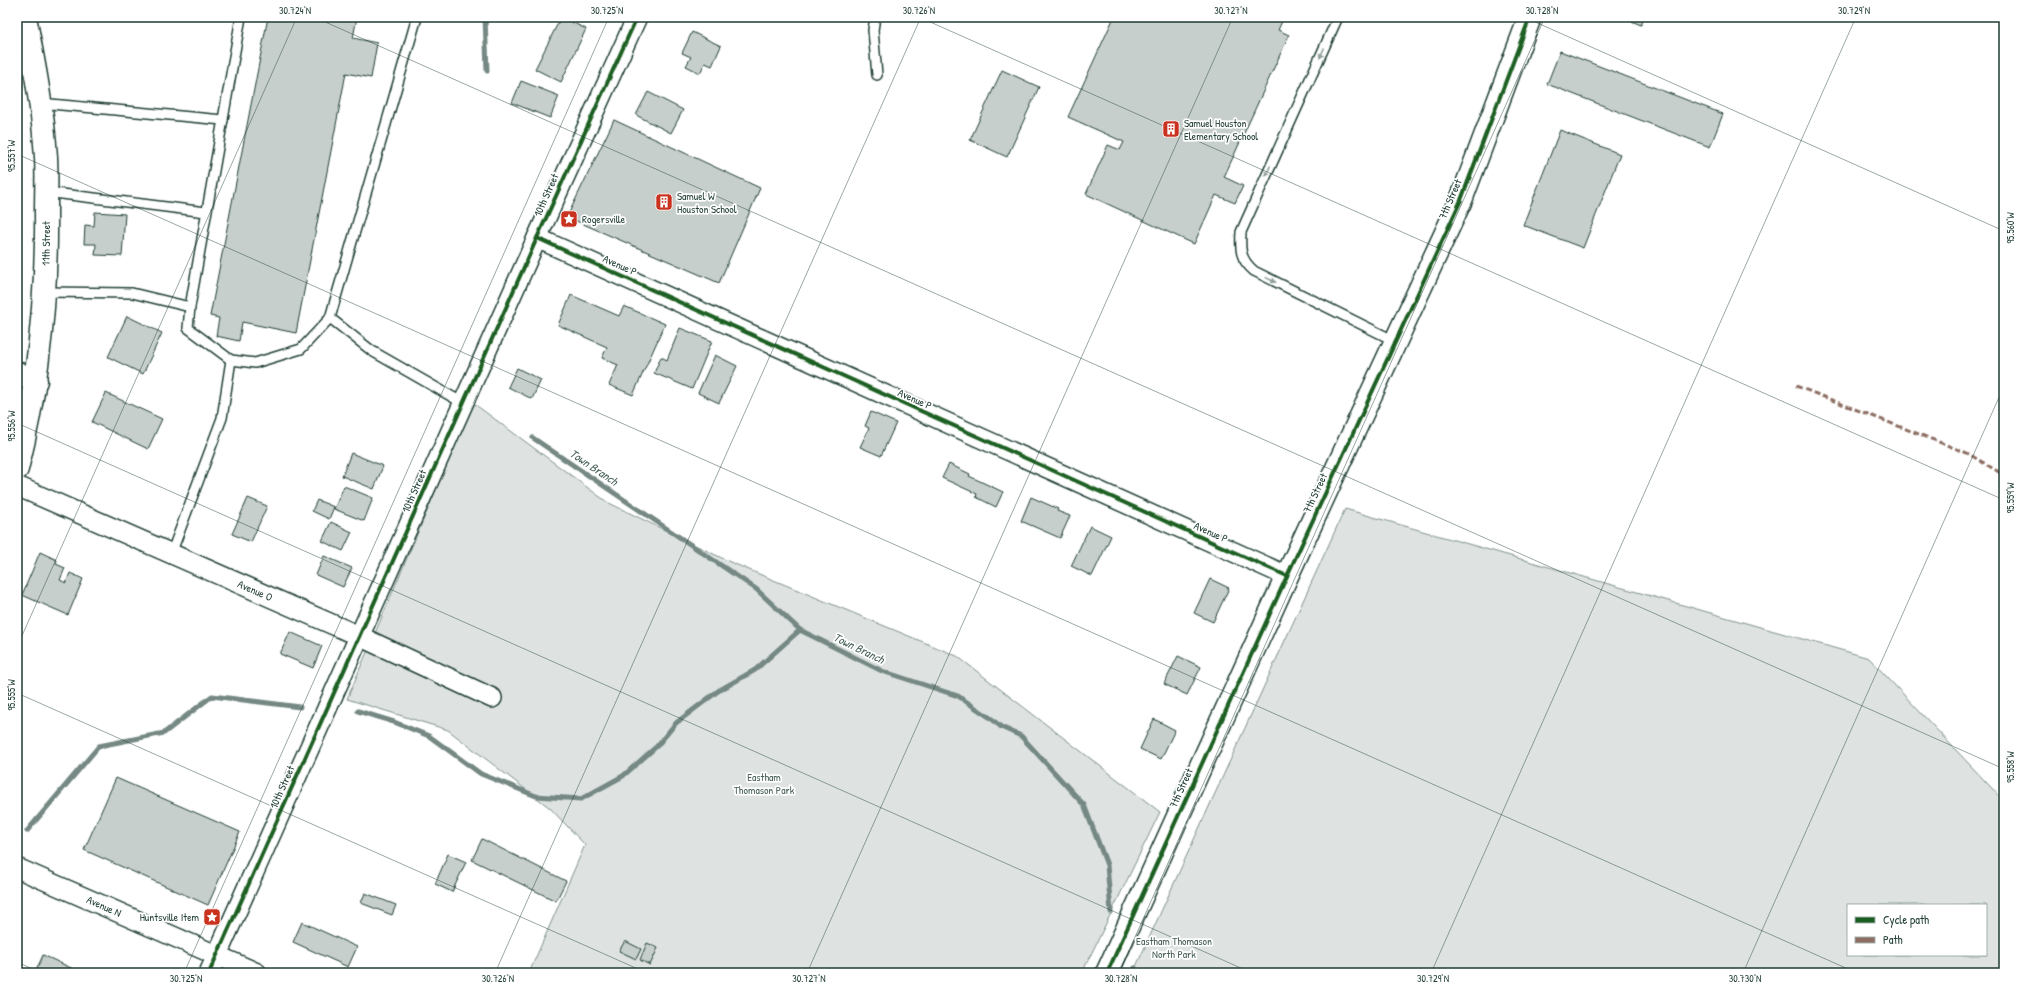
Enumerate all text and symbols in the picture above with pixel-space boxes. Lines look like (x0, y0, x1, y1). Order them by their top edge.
text: 30.724°N (279, 4, 311, 17)
text: 30.725°N (591, 4, 623, 17)
text: 30.726°N (903, 4, 935, 17)
text: 30.727°N (1214, 4, 1248, 17)
text: 30.728°N (1526, 4, 1558, 17)
text: 30.729°N (1838, 4, 1870, 17)
one-way arrow (1318, 47, 1324, 59)
place label: Samuel Houston Elementary School (1184, 116, 1258, 143)
building icon: Samuel Houston Elementary School (1161, 119, 1181, 139)
text: 95.557°W (5, 139, 18, 172)
one-way arrow (1265, 166, 1271, 178)
street label: 10th Street (530, 171, 562, 219)
street label: 7th Street (1435, 177, 1465, 221)
place label: Samuel W Houston School (677, 189, 737, 216)
building icon: Samuel W Houston School (654, 192, 674, 212)
place icon: Rogersville (559, 209, 579, 229)
place label: Rogersville (582, 212, 626, 226)
text: 95.560°W (2004, 212, 2017, 244)
street label: 11th Street (38, 221, 53, 266)
street label: Avenue P (601, 251, 639, 279)
one-way arrow (1265, 277, 1277, 283)
street label: Avenue P (896, 385, 934, 413)
text: 95.556°W (5, 410, 18, 441)
water label: Town Branch (567, 445, 622, 490)
street label: 10th Street (398, 467, 430, 515)
street label: 7th Street (1300, 471, 1330, 515)
text: 95.559°W (2004, 482, 2017, 513)
street label: Avenue P (1192, 518, 1230, 546)
street label: Avenue O (236, 577, 275, 604)
water label: Town Branch (831, 628, 888, 668)
text: 95.555°W (5, 679, 18, 711)
text: 95.558°W (2004, 751, 2017, 783)
street label: 10th Street (266, 763, 298, 811)
street label: 7th Street (1166, 766, 1196, 810)
park label: Eastham Thomason Park (734, 770, 795, 797)
street label: Avenue N (85, 892, 124, 920)
legend (1847, 904, 1987, 956)
place icon: Huntsville Item (202, 907, 222, 927)
place label: Huntsville Item (140, 910, 200, 924)
text: Cycle path (1883, 911, 1929, 928)
text: Path (1883, 931, 1903, 948)
park label: Eastham Thomason North Park (1136, 934, 1212, 961)
text: 30.725°N (170, 972, 202, 985)
text: 30.726°N (482, 972, 514, 985)
text: 30.727°N (792, 972, 826, 985)
text: 30.728°N (1105, 972, 1137, 985)
text: 30.729°N (1417, 972, 1449, 985)
text: 30.730°N (1729, 972, 1761, 985)

